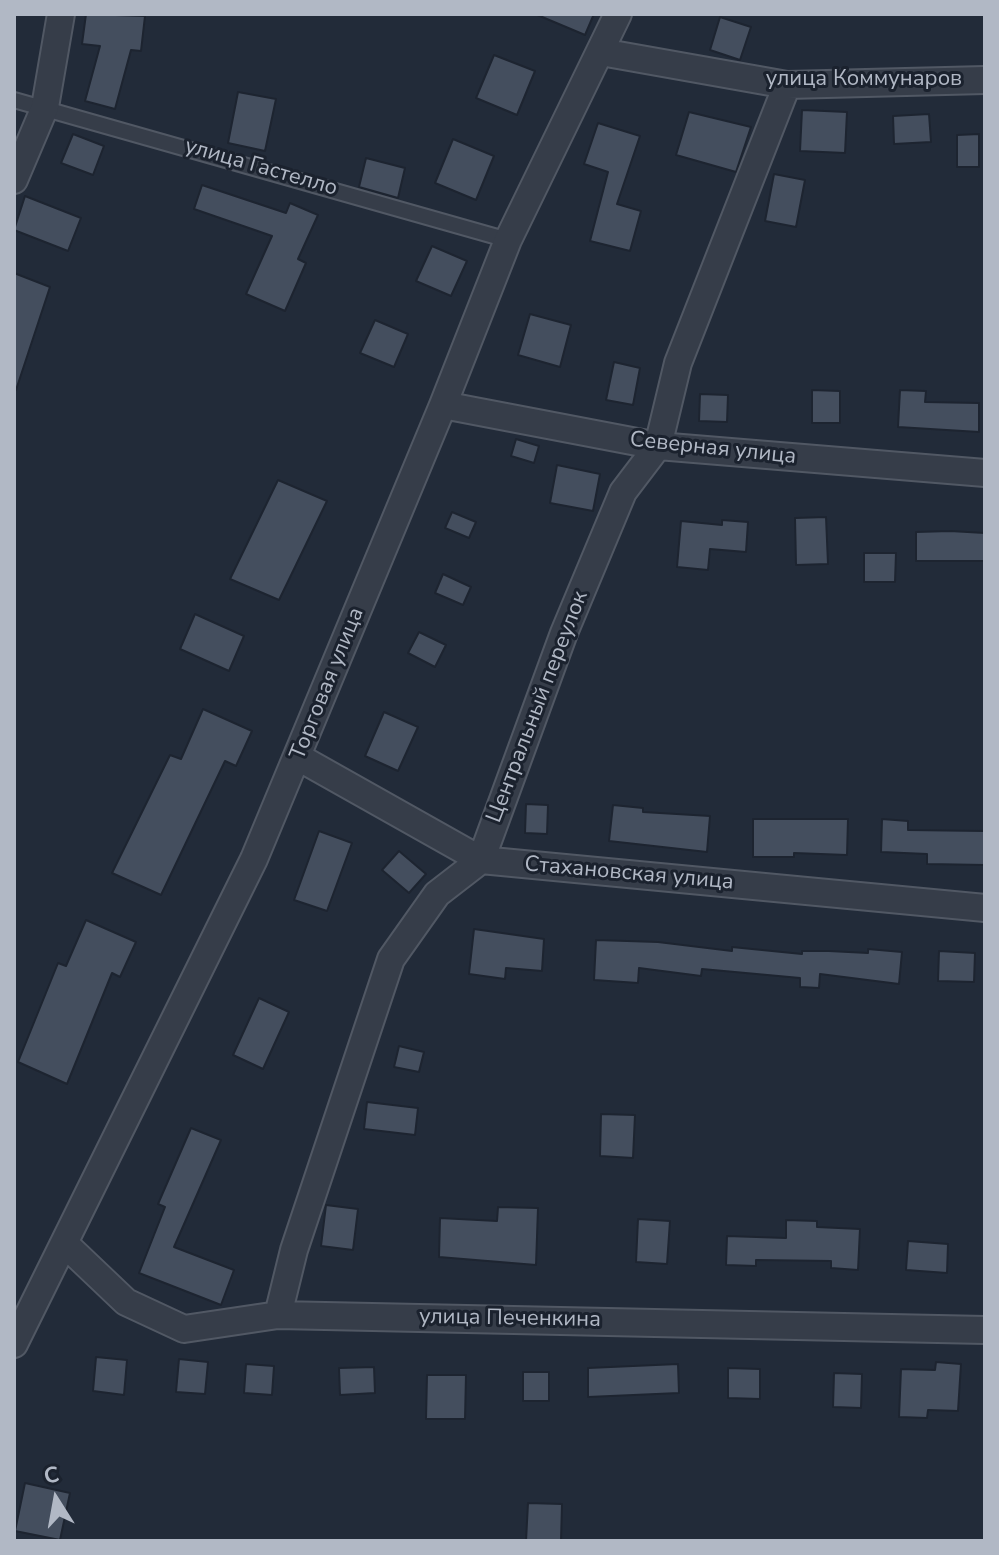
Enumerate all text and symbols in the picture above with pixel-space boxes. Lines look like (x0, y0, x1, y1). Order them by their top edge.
street label: улица Коммунаров (766, 67, 962, 93)
street label: улица Гастелло (182, 134, 340, 202)
street label: Северная улица (629, 427, 797, 471)
street label: Центральный переулок (482, 587, 594, 827)
street label: Торговая улица (285, 604, 371, 764)
street label: Стахановская улица (523, 852, 735, 896)
street label: улица Печенкина (419, 1304, 601, 1334)
north arrow (16, 1459, 96, 1539)
text: С (41, 1459, 62, 1492)

